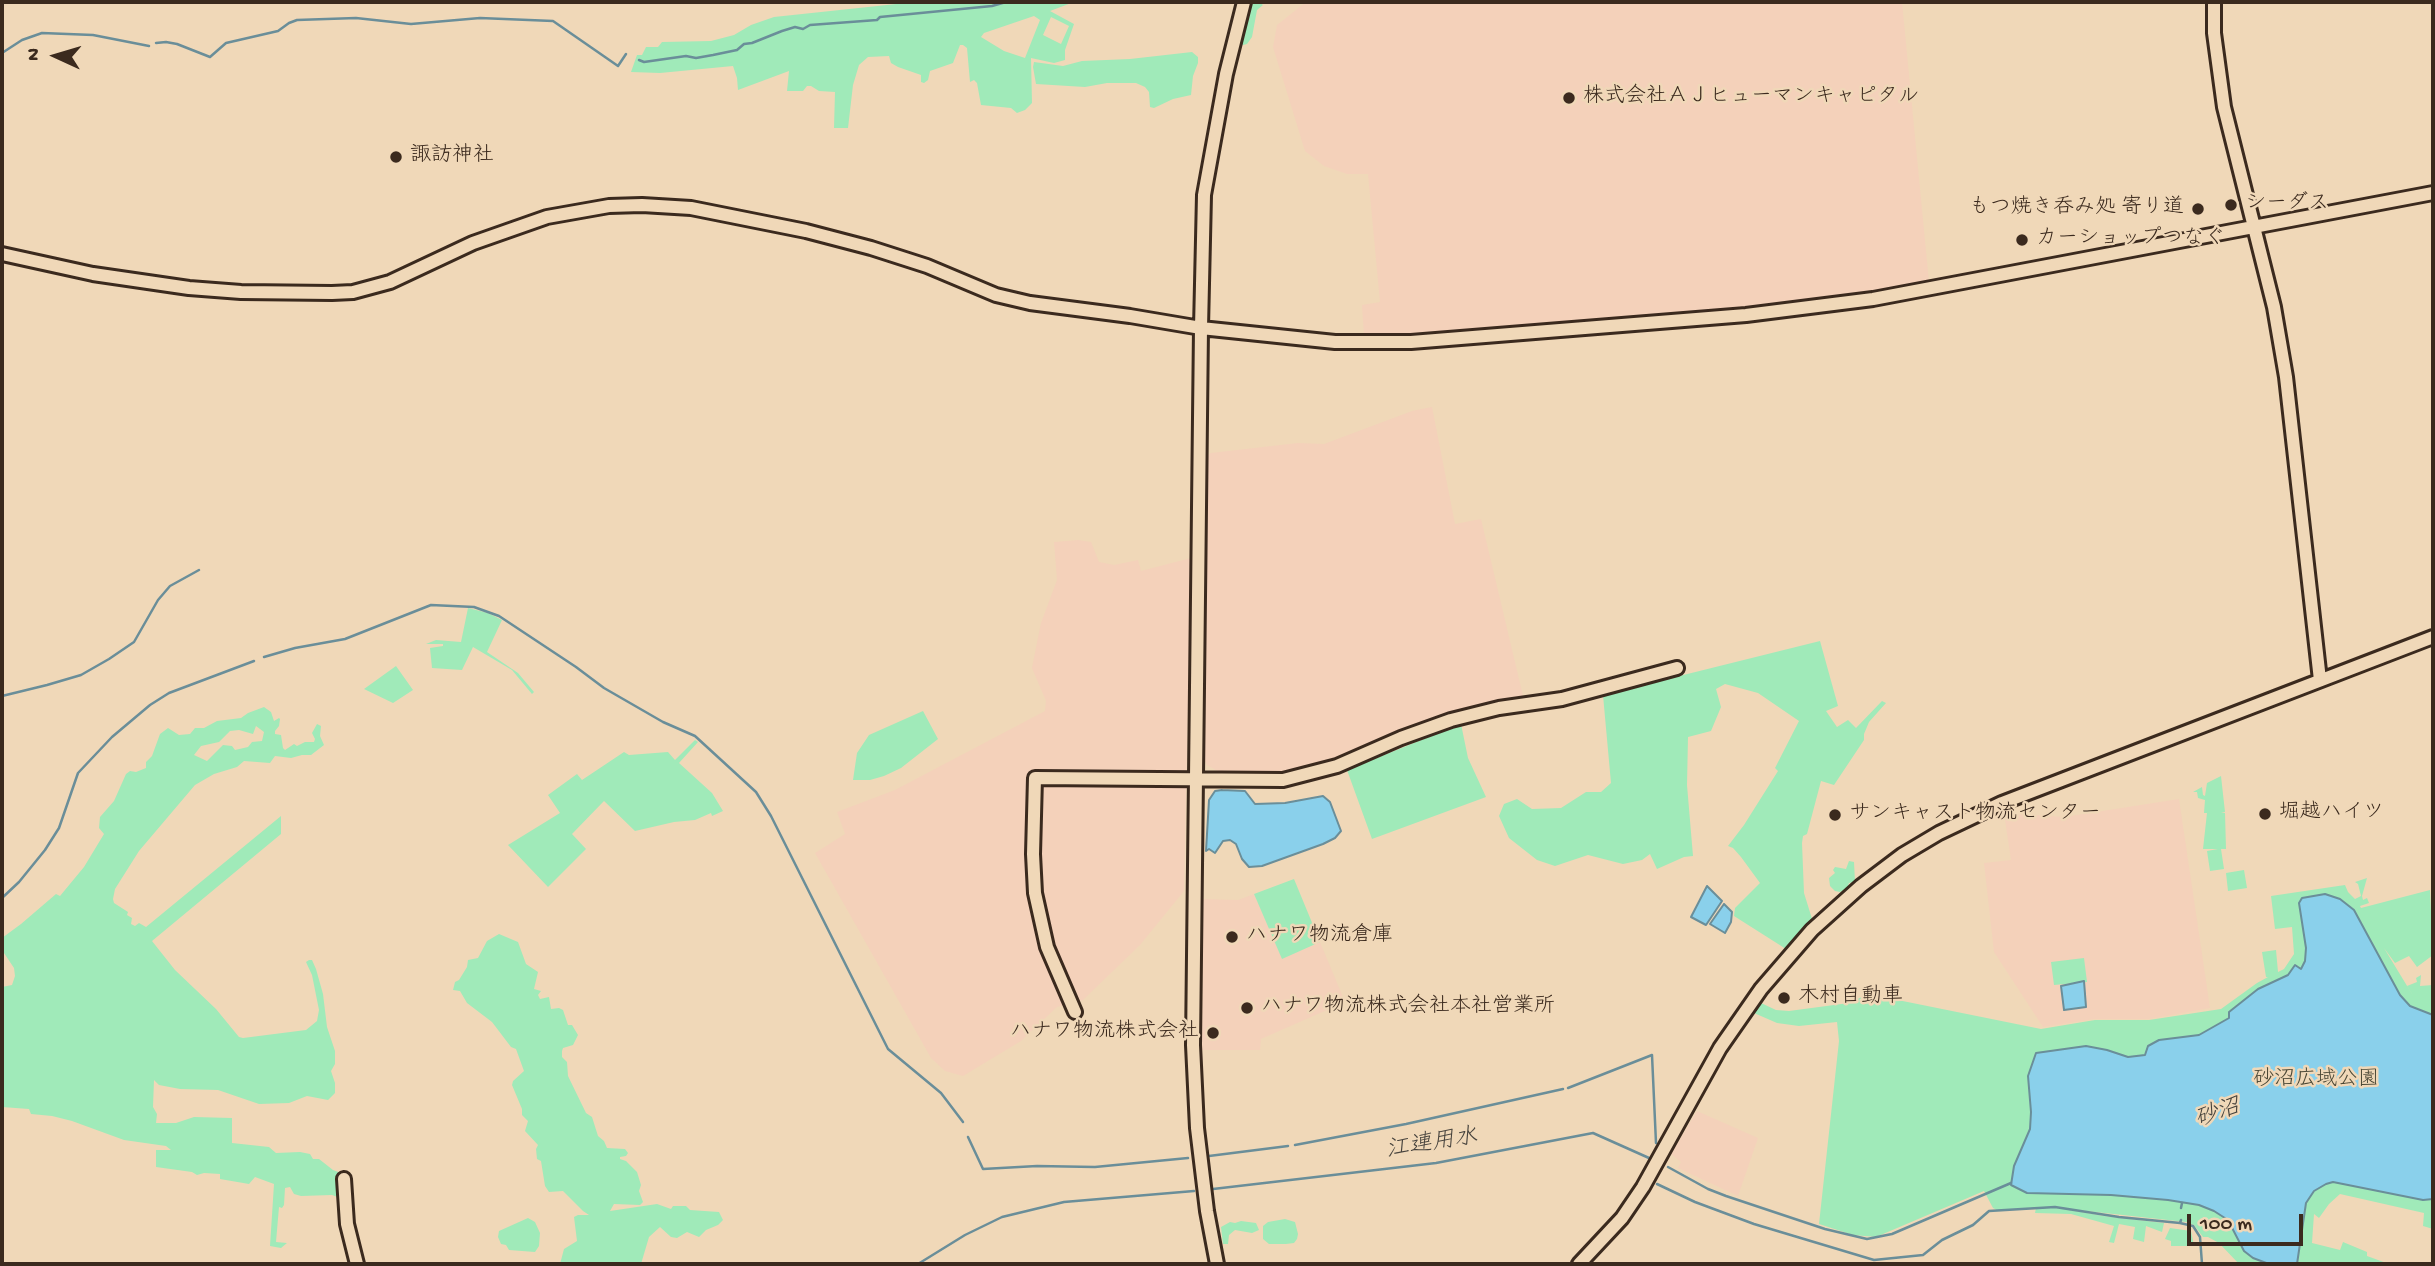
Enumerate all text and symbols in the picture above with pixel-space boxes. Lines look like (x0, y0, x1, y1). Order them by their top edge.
north arrow (21, 21, 91, 91)
text: N (23, 48, 46, 61)
place label: 株式会社ＡＪヒューマンキャピタル (1583, 85, 1919, 111)
marker: 株式会社ＡＪヒューマンキャピタル (1561, 90, 1577, 106)
place label: 諏訪神社 (410, 144, 494, 170)
marker: 諏訪神社 (388, 149, 404, 165)
place label: シーダス (2245, 192, 2329, 218)
place label: もつ焼き呑み処 寄り道 (1969, 196, 2184, 222)
marker: シーダス (2223, 197, 2239, 213)
marker: もつ焼き呑み処 寄り道 (2190, 201, 2206, 217)
place label: カーショップつなぐ (2036, 227, 2225, 253)
marker: カーショップつなぐ (2014, 232, 2030, 248)
place label: 堀越ハイツ (2279, 801, 2384, 827)
place label: サンキャスト物流センター (1849, 802, 2101, 828)
marker: 堀越ハイツ (2257, 806, 2273, 822)
marker: サンキャスト物流センター (1827, 807, 1843, 823)
place label: ハナワ物流倉庫 (1246, 924, 1393, 950)
marker: ハナワ物流倉庫 (1224, 929, 1240, 945)
place label: 木村自動車 (1798, 985, 1903, 1011)
marker: 木村自動車 (1776, 990, 1792, 1006)
place label: ハナワ物流株式会社本社営業所 (1261, 995, 1555, 1021)
marker: ハナワ物流株式会社本社営業所 (1239, 1000, 1255, 1016)
place label: ハナワ物流株式会社 (1010, 1020, 1199, 1046)
marker: ハナワ物流株式会社 (1205, 1025, 1221, 1041)
park label: 砂沼広域公園 (2253, 1068, 2379, 1094)
water label: 砂沼 (2192, 1095, 2244, 1135)
water label: 江連用水 (1384, 1124, 1480, 1166)
scale bar (2190, 1200, 2306, 1244)
text: 100 m (2200, 1213, 2252, 1238)

